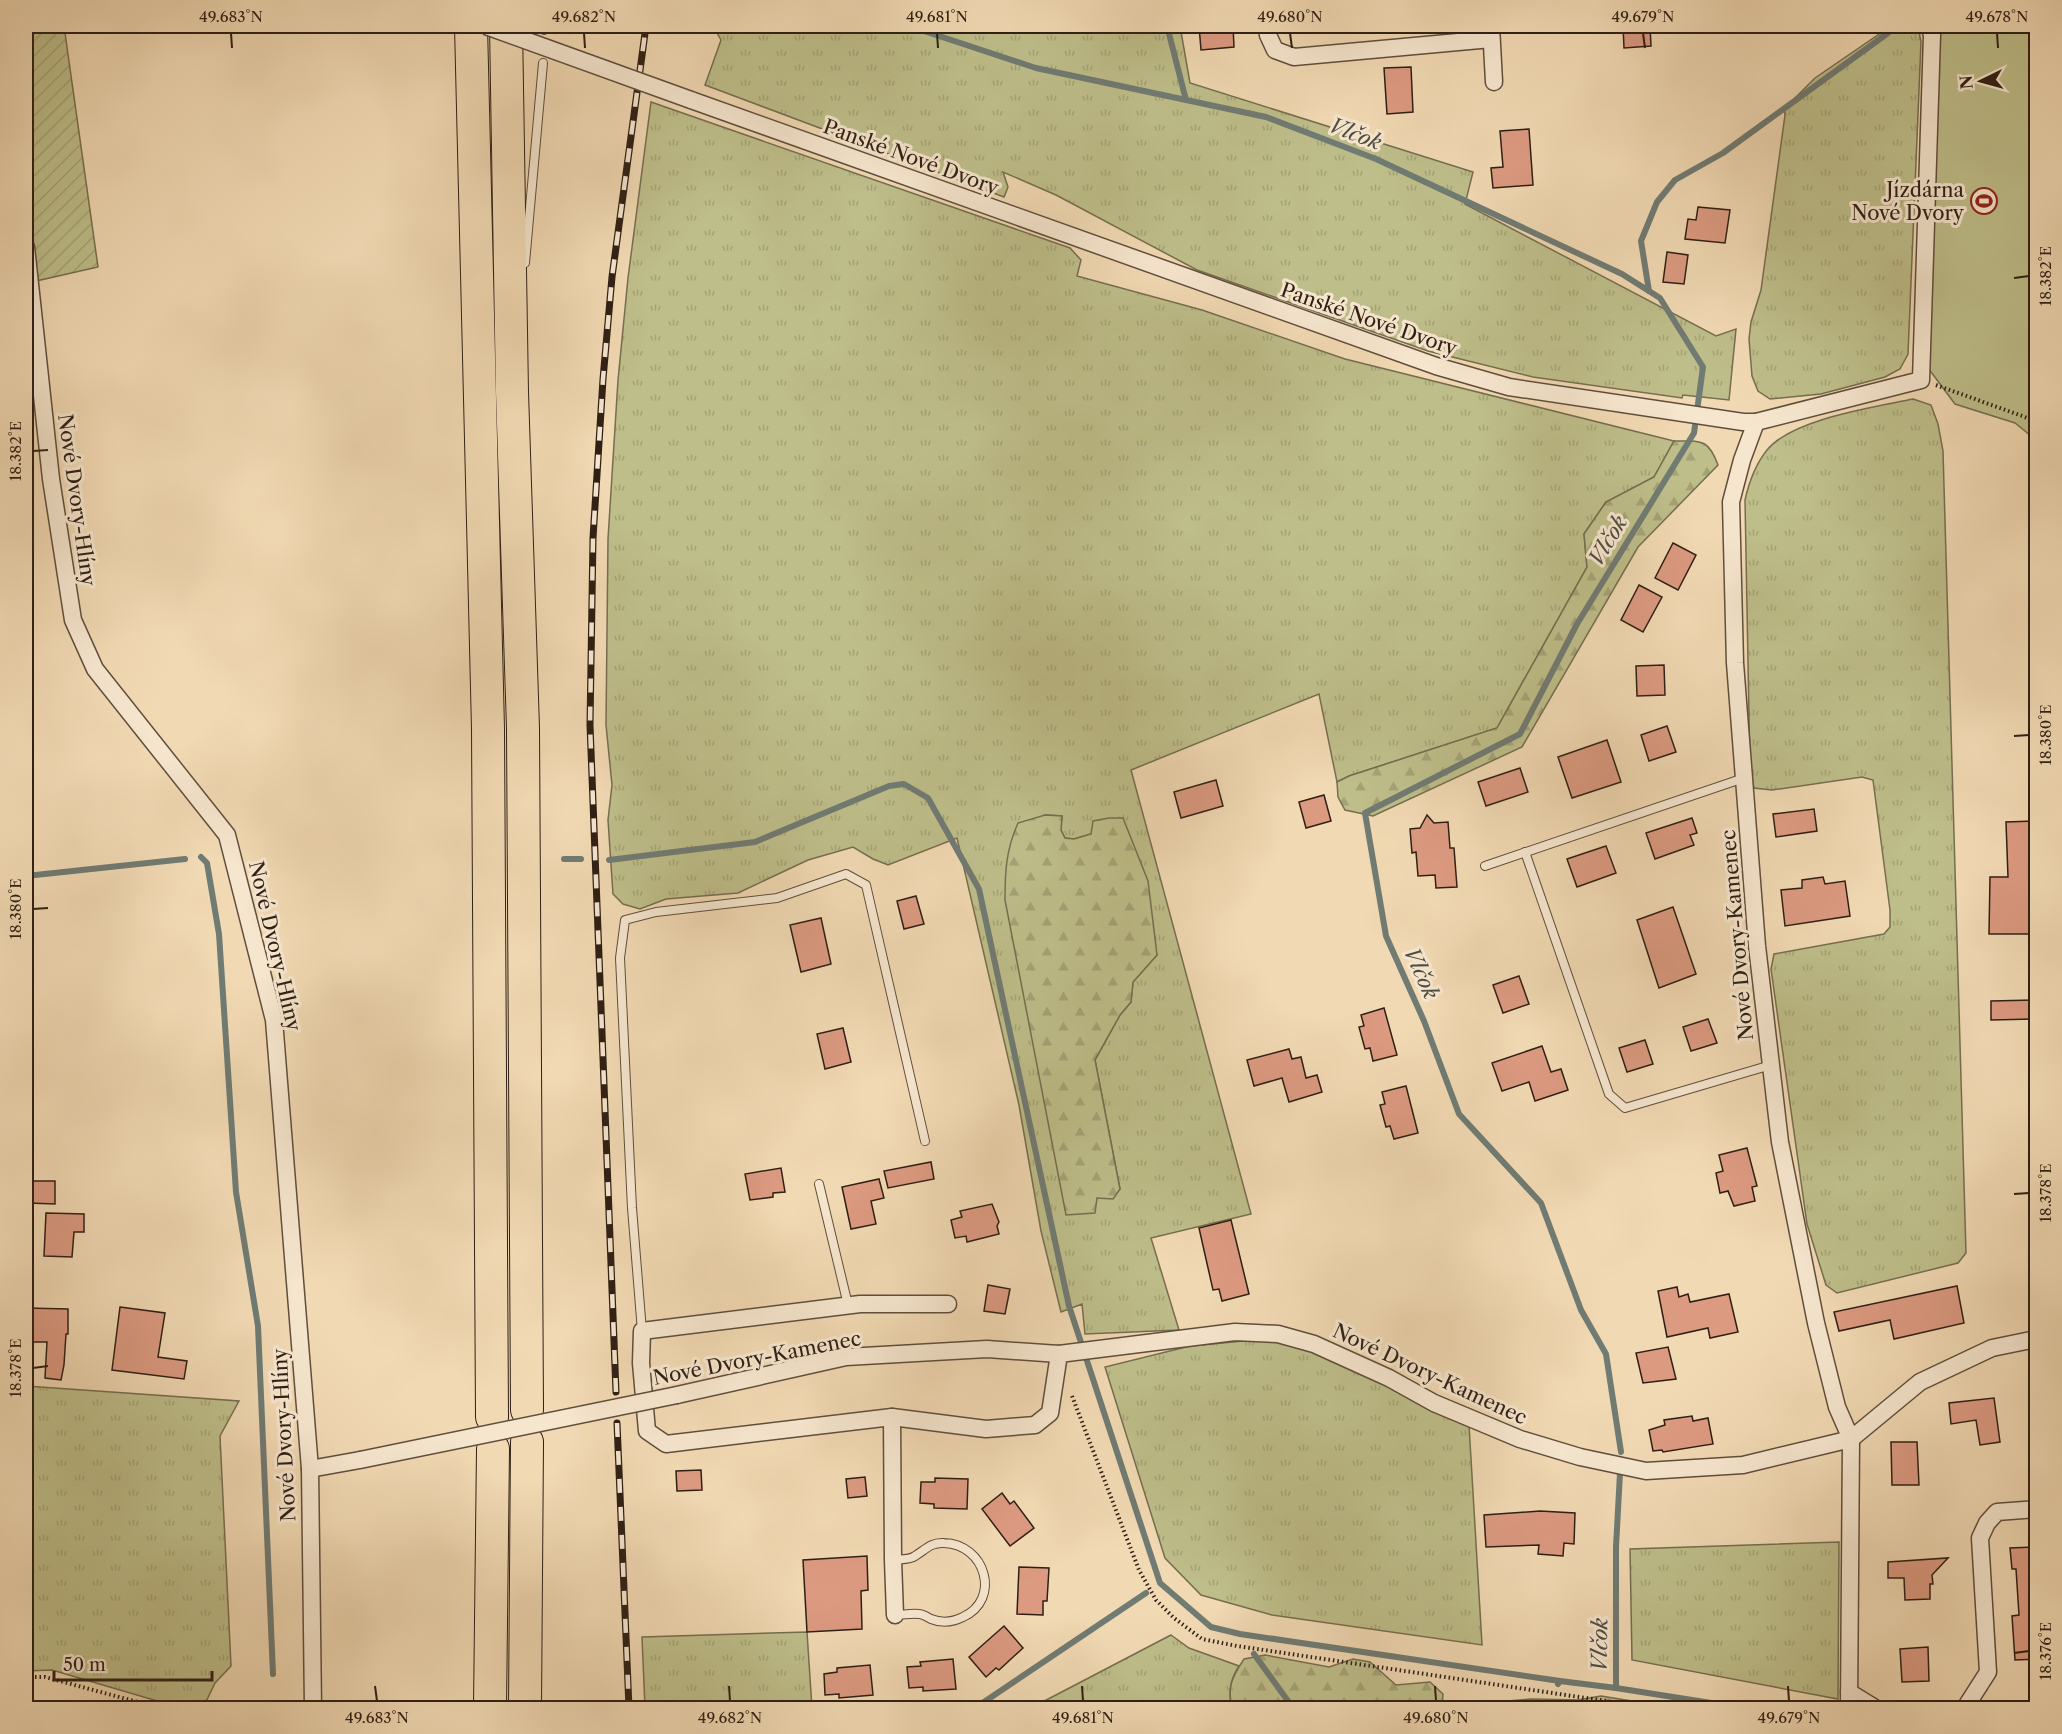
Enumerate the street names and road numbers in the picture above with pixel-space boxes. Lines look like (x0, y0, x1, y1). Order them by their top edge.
street label: Panské Nové Dvory (820, 114, 1003, 200)
street label: Panské Nové Dvory (1278, 278, 1461, 361)
street label: Nové Dvory-Hlíny (53, 412, 101, 588)
street label: Nové Dvory-Kamenec (1716, 829, 1758, 1041)
street label: Nové Dvory-Hlíny (244, 859, 306, 1034)
street label: Nové Dvory-Kamenec (1329, 1318, 1531, 1430)
street label: Nové Dvory-Kamenec (651, 1326, 863, 1390)
street label: Nové Dvory-Hlíny (267, 1347, 301, 1522)

